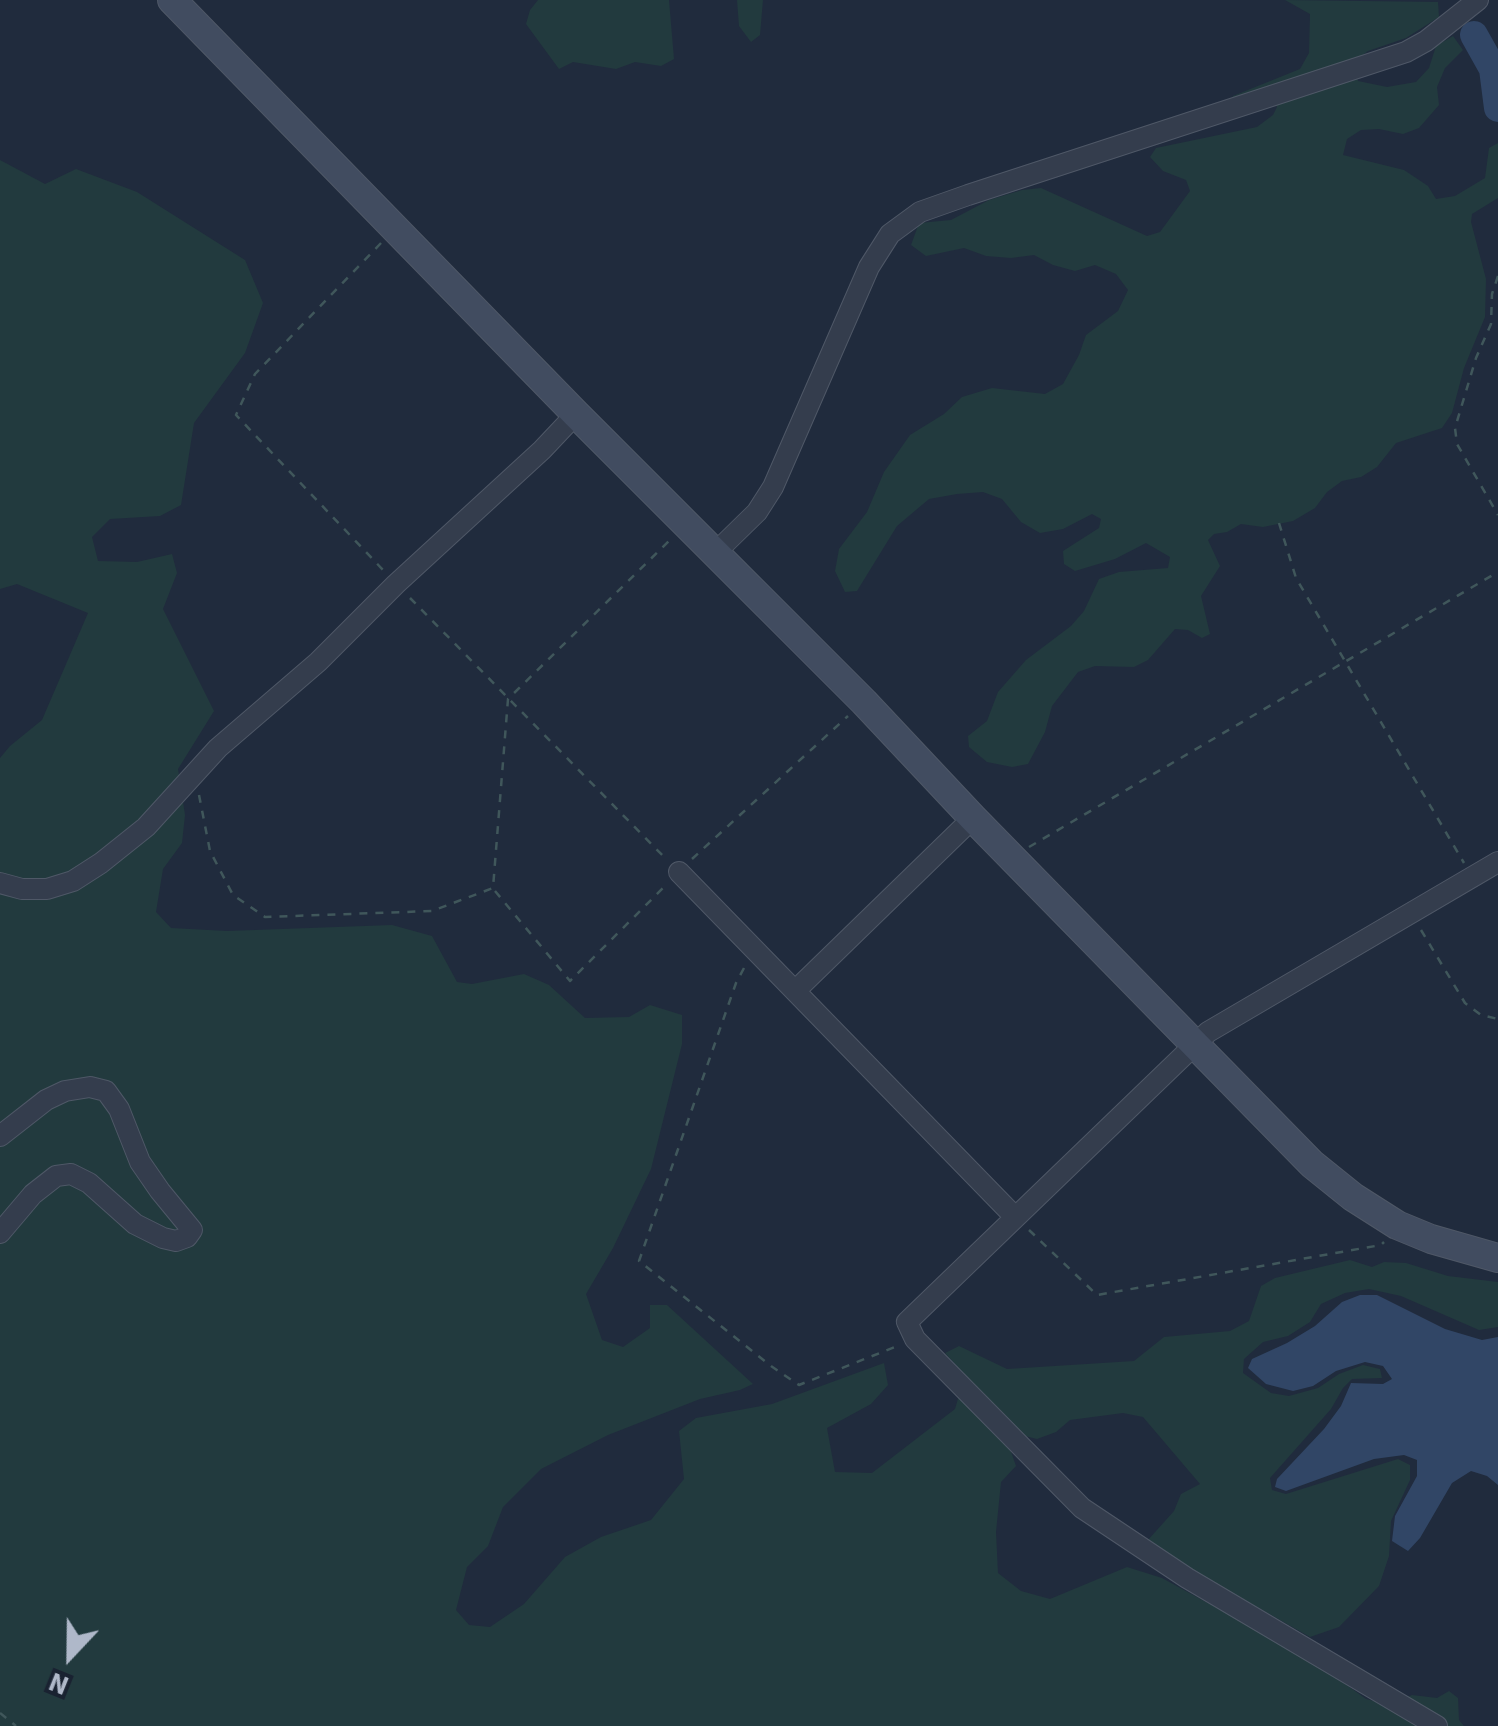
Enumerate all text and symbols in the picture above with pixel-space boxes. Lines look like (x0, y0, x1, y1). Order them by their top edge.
north arrow (20, 1606, 120, 1706)
text: N (43, 1662, 75, 1706)

